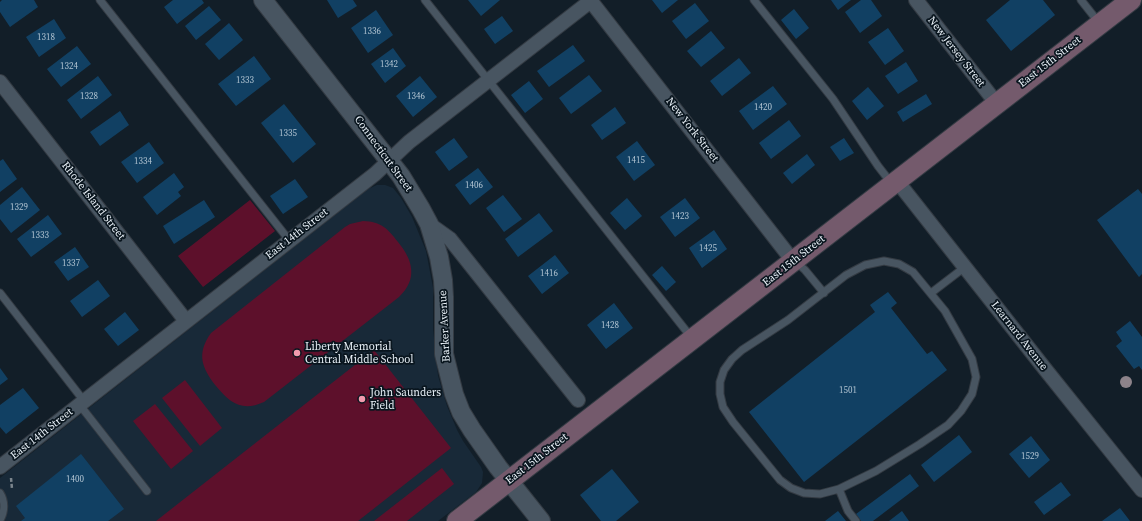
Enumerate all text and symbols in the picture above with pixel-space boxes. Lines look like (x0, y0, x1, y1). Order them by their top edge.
street label: New Jersey Street (925, 14, 987, 90)
house number: 1336 (363, 27, 381, 37)
house number: 1318 (37, 33, 55, 43)
street label: East 15th Street (1016, 34, 1084, 90)
house number: 1342 (380, 60, 398, 70)
house number: 1324 (60, 62, 78, 72)
house number: 1333 (236, 76, 254, 86)
house number: 1328 (80, 92, 98, 102)
house number: 1346 (407, 92, 425, 102)
street label: New York Street (663, 95, 721, 165)
house number: 1420 (754, 103, 772, 113)
street label: Connecticut Street (351, 114, 415, 194)
house number: 1335 (279, 129, 297, 139)
house number: 1415 (627, 156, 645, 166)
house number: 1334 (134, 157, 152, 167)
street label: Rhode Island Street (58, 159, 128, 243)
house number: 1406 (465, 181, 483, 191)
house number: 1329 (10, 203, 28, 213)
street label: East 14th Street (263, 206, 331, 262)
house number: 1423 (671, 212, 689, 222)
house number: 1333 (31, 231, 49, 241)
street label: East 15th Street (760, 233, 828, 289)
house number: 1425 (699, 244, 717, 254)
house number: 1337 (62, 259, 80, 269)
house number: 1416 (540, 269, 558, 279)
street label: Barker Avenue (437, 290, 453, 362)
street label: Learnard Avenue (988, 299, 1050, 373)
house number: 1428 (601, 321, 619, 331)
place label: Liberty Memorial Central Middle School (305, 340, 414, 366)
marker: Liberty Memorial Central Middle School (292, 348, 302, 358)
place label: John Saunders Field (370, 386, 441, 412)
house number: 1501 (839, 386, 857, 396)
marker: John Saunders Field (357, 394, 367, 404)
street label: East 14th Street (8, 406, 76, 462)
street label: East 15th Street (503, 431, 571, 487)
house number: 1529 (1021, 452, 1039, 462)
house number: 1400 (66, 475, 84, 485)

